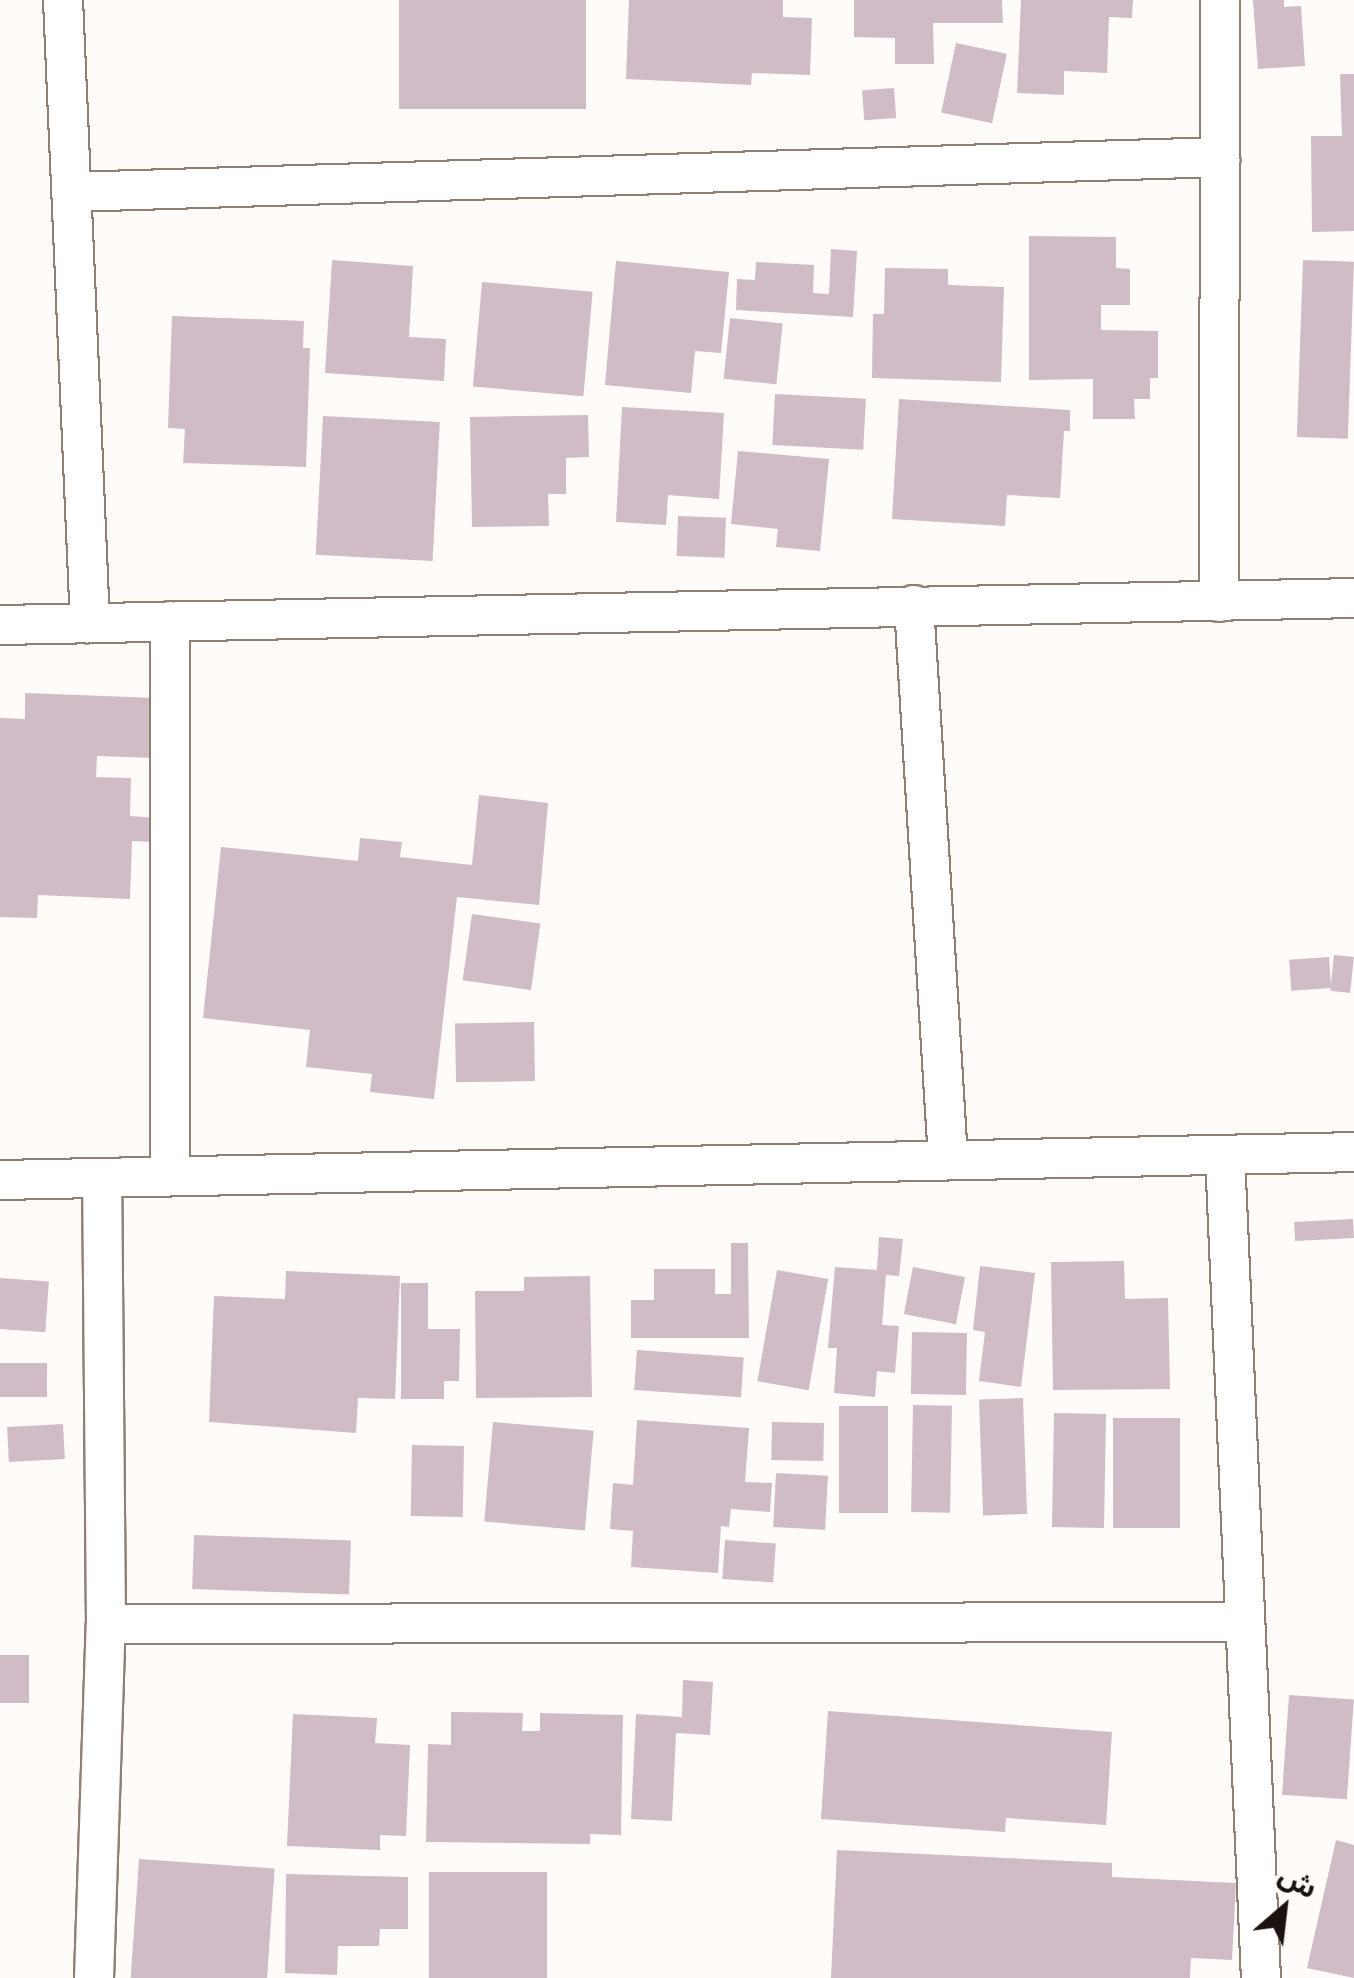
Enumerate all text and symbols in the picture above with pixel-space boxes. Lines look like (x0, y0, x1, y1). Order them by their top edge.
text: ش (1273, 1857, 1323, 1906)
north arrow (1234, 1858, 1334, 1958)

